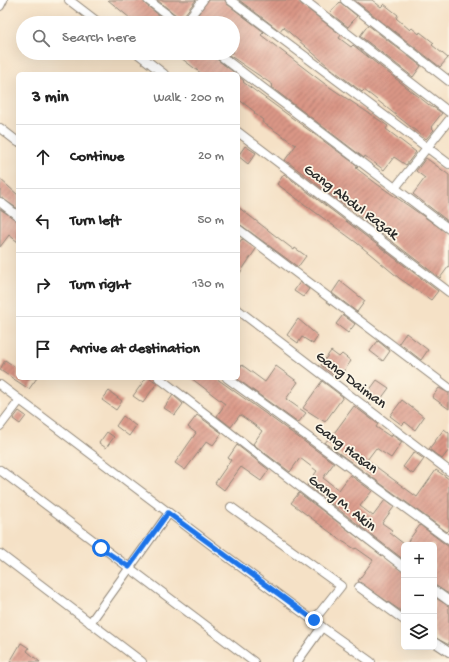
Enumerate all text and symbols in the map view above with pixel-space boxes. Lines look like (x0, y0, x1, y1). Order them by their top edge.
search box (16, 16, 240, 60)
icon: search (30, 27, 52, 49)
text: Search here (62, 29, 136, 47)
text: 3 min (32, 88, 69, 108)
text: Walk · 200 m (153, 91, 224, 106)
icon: ahead (32, 146, 54, 168)
text: Continue (70, 148, 124, 166)
text: 20 m (198, 149, 224, 164)
street label: Gang Abdul Razak (300, 161, 403, 245)
icon: left (32, 210, 54, 232)
text: Turn left (70, 212, 121, 230)
text: 50 m (197, 213, 224, 228)
icon: right (32, 274, 54, 296)
text: Turn right (70, 276, 130, 294)
text: 130 m (192, 277, 224, 292)
icon: arrive (32, 338, 54, 360)
text: Arrive at destination (70, 340, 200, 358)
street label: Gang Daiman (312, 348, 390, 413)
street label: Gang Hasan (310, 419, 381, 478)
street label: Gang M. Akin (304, 471, 379, 536)
route start (92, 539, 110, 557)
map controls (401, 542, 437, 650)
button: + (401, 542, 437, 578)
button: − (401, 578, 437, 614)
route end (305, 611, 323, 629)
button: layers (401, 614, 437, 650)

